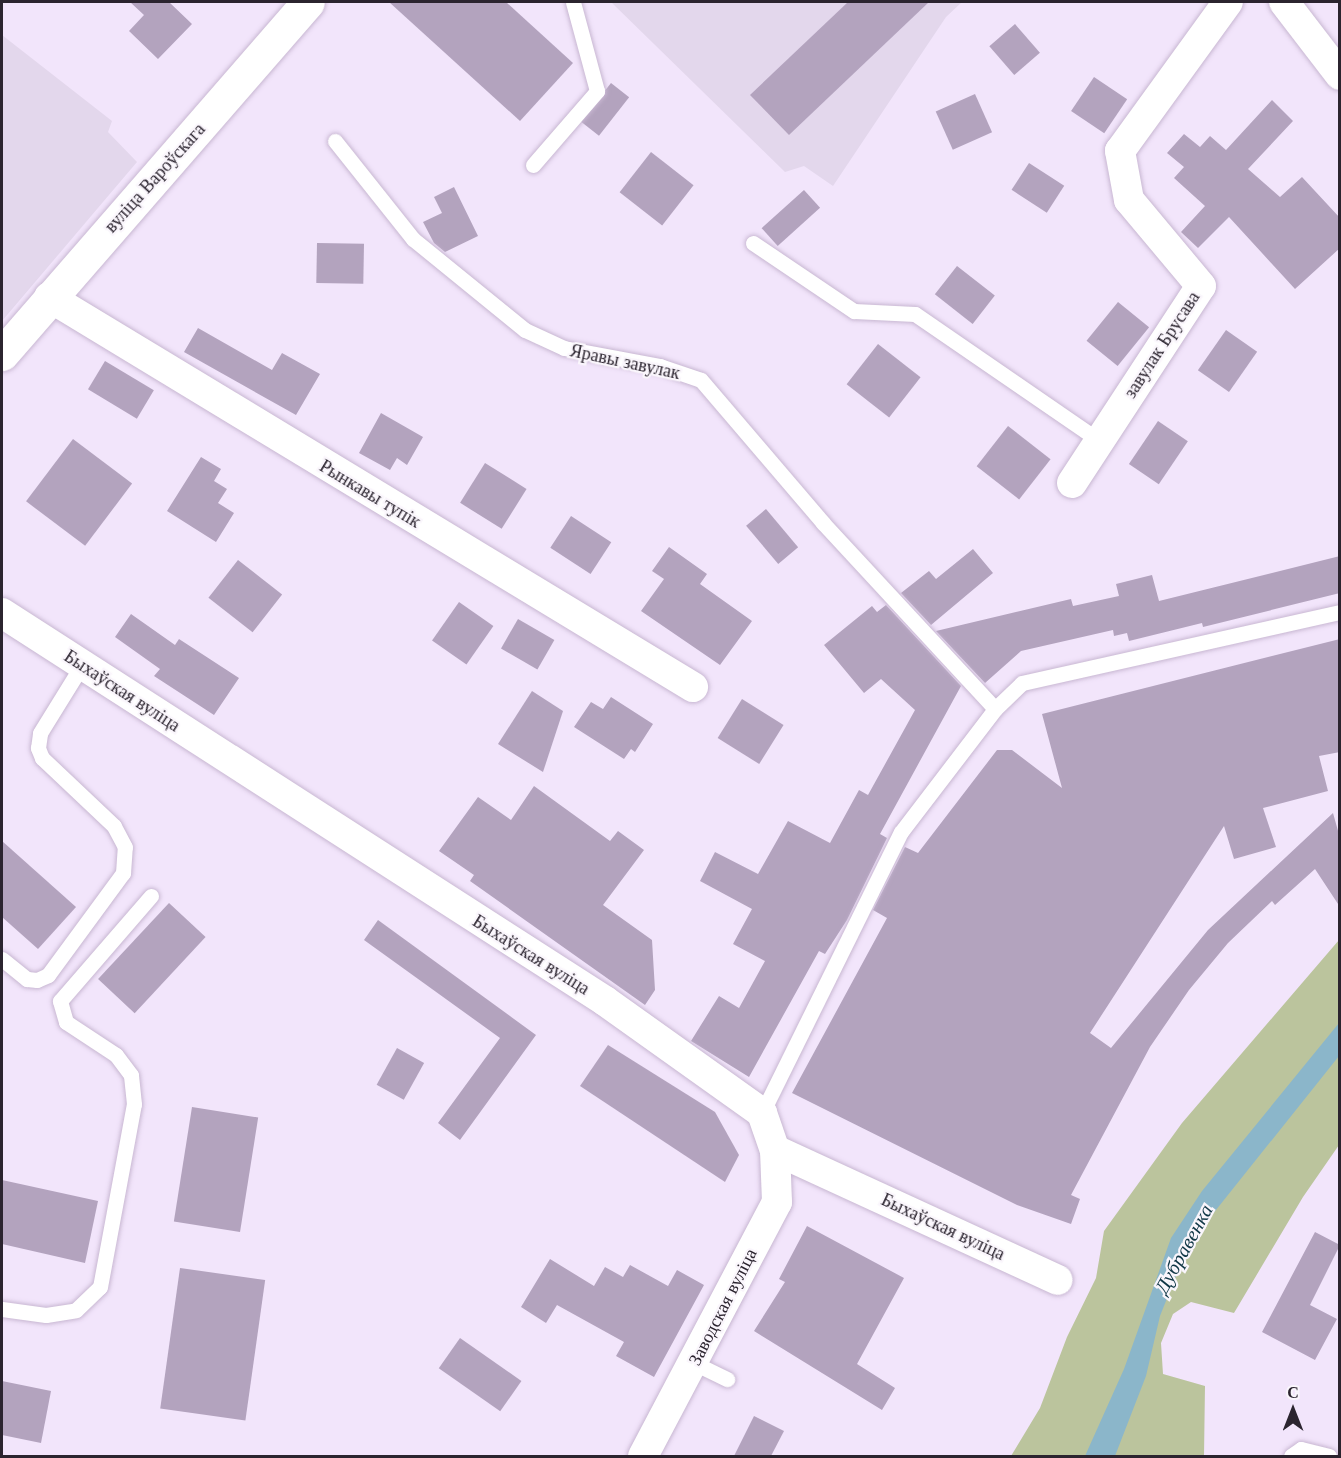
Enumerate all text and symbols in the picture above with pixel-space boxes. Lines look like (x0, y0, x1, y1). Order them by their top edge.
street label: вуліца Вароўскага (100, 119, 210, 237)
street label: завулак Брусава (1120, 288, 1204, 402)
street label: Яравы завулак (568, 340, 682, 384)
street label: Рынкавы тупік (316, 455, 424, 533)
street label: Быхаўская вуліца (60, 646, 184, 736)
street label: Быхаўская вуліца (469, 910, 593, 1000)
street label: Быхаўская вуліца (878, 1189, 1008, 1265)
water label: Дубравенка (1150, 1200, 1218, 1298)
street label: Заводская вуліца (684, 1245, 762, 1369)
north arrow (1263, 1380, 1323, 1440)
text: С (1287, 1382, 1299, 1402)

